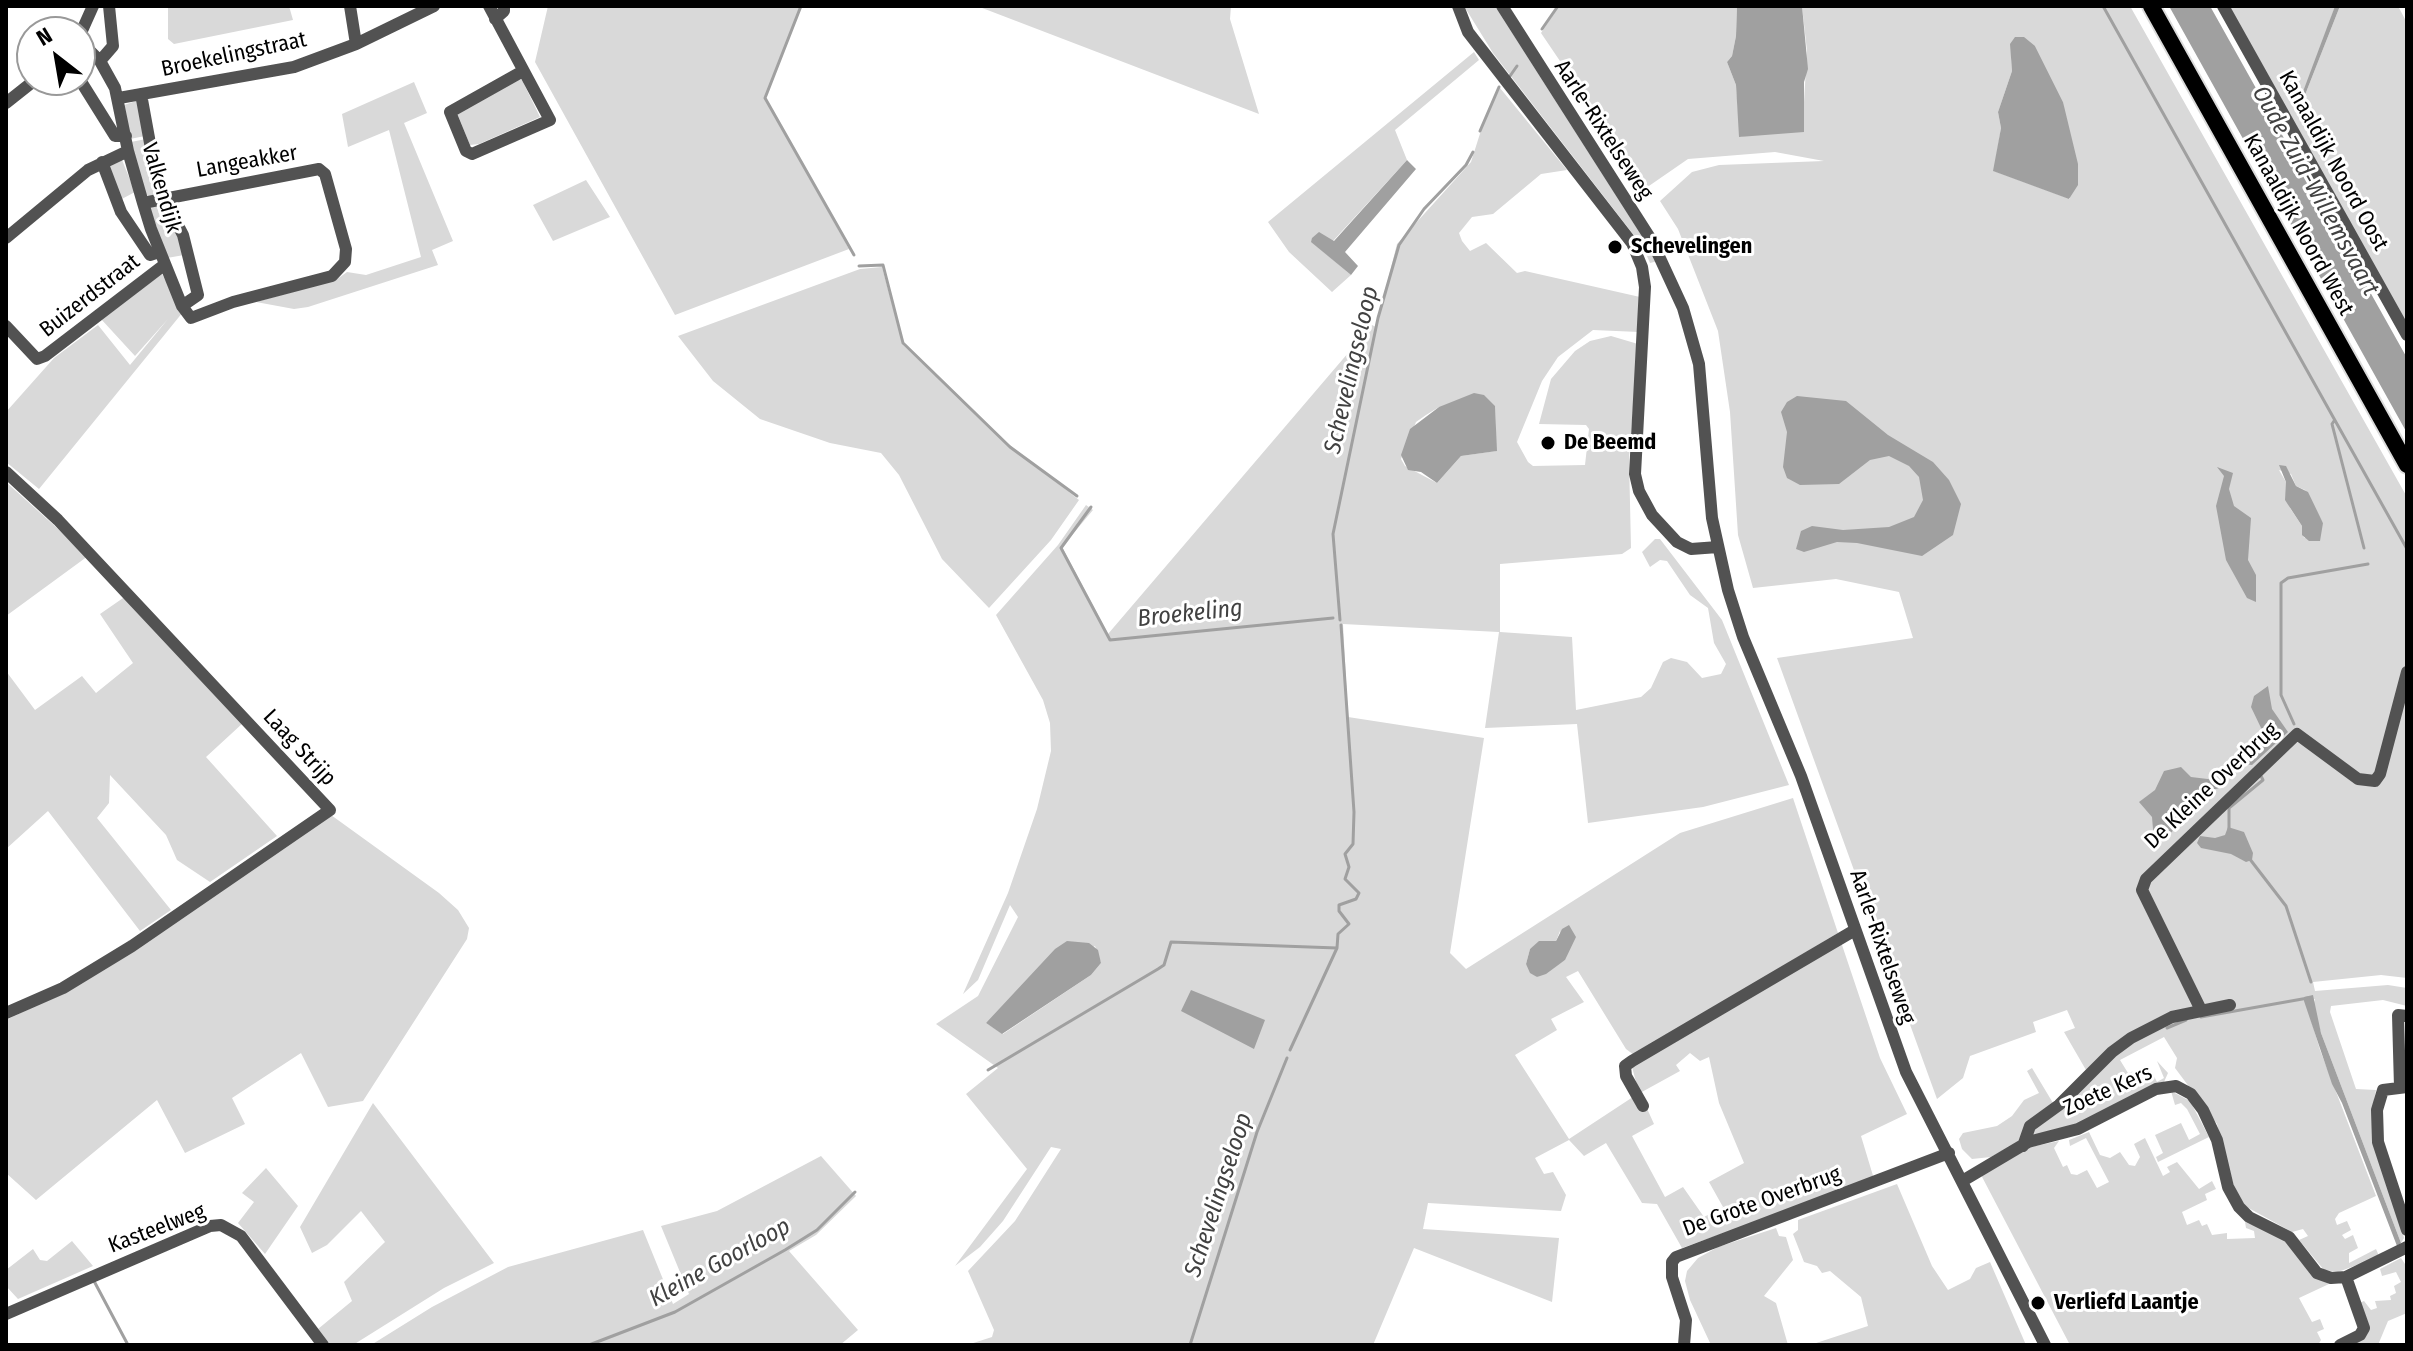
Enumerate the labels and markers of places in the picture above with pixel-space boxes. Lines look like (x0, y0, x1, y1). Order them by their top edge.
place label: Schevelingen (1631, 234, 1752, 260)
marker: Schevelingen (1606, 238, 1624, 256)
place label: De Beemd (1564, 430, 1656, 456)
marker: De Beemd (1539, 434, 1557, 452)
place label: Verliefd Laantje (2054, 1290, 2199, 1316)
marker: Verliefd Laantje (2029, 1294, 2047, 1312)

